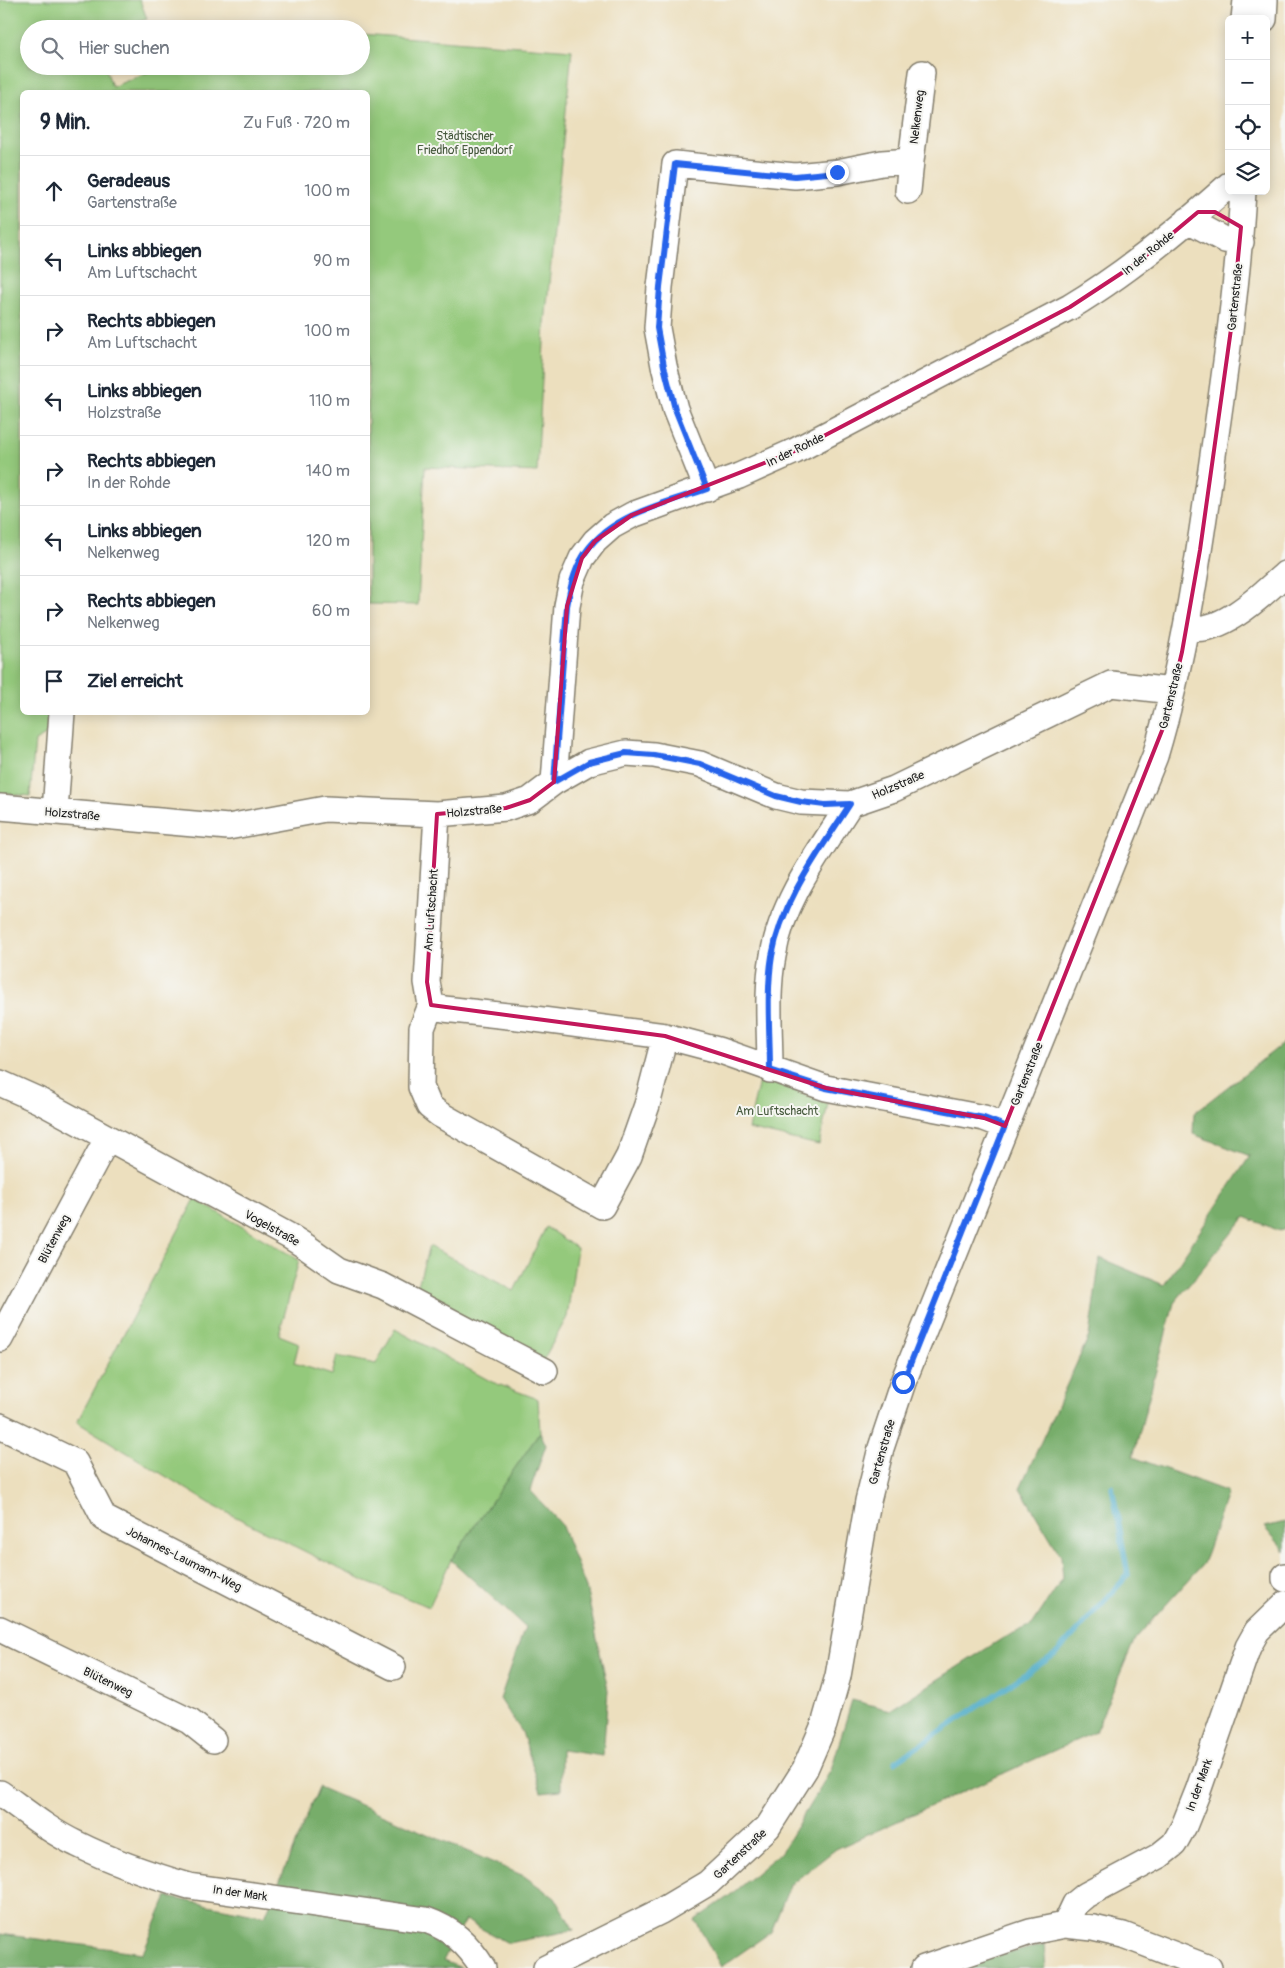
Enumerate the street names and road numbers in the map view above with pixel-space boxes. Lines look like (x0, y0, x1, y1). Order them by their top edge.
street label: Nelkenweg (907, 89, 928, 145)
street label: In der Rohde (1119, 228, 1177, 279)
street label: Gartenstraße (1225, 263, 1246, 331)
street label: In der Rohde (764, 430, 827, 471)
street label: Gartenstraße (1156, 662, 1187, 731)
street label: Holzstraße (870, 768, 927, 803)
street label: Holzstraße (446, 802, 503, 821)
street label: Holzstraße (44, 805, 100, 824)
street label: Am Luftschacht (421, 868, 442, 952)
street label: Gartenstraße (1008, 1040, 1047, 1108)
street label: Vogelstraße (241, 1207, 302, 1250)
street label: Blütenweg (35, 1212, 74, 1266)
street label: Gartenstraße (866, 1418, 899, 1487)
street label: Johannes-Laumann-Weg (124, 1524, 244, 1595)
street label: Blütenweg (81, 1664, 135, 1701)
street label: In der Mark (1183, 1757, 1216, 1814)
street label: Gartenstraße (711, 1826, 770, 1883)
street label: In der Mark (212, 1882, 268, 1905)

